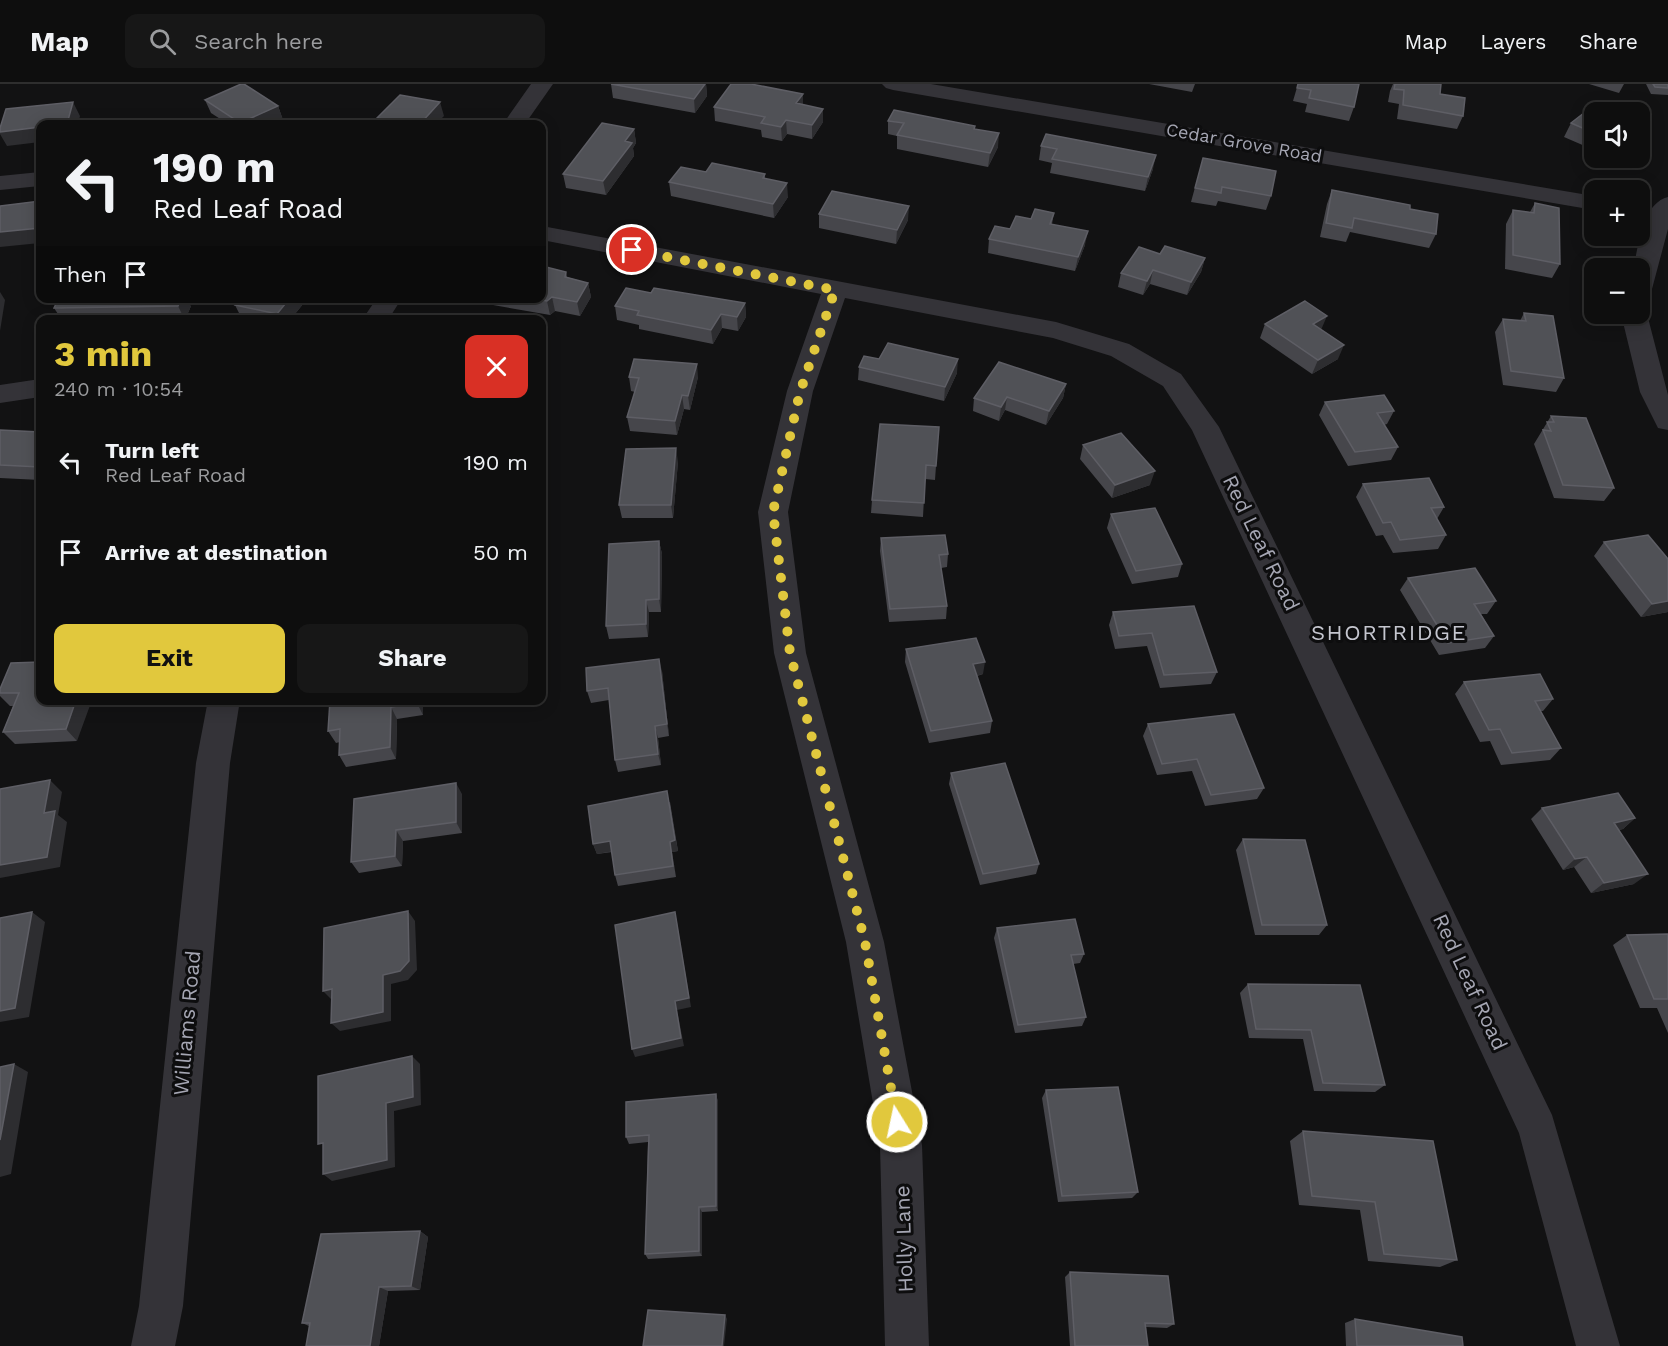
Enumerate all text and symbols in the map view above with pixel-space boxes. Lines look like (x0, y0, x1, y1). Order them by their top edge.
search box (125, 14, 545, 68)
text: Map (30, 25, 89, 58)
icon: search (146, 25, 179, 58)
text: Search here (194, 29, 323, 54)
text: Map (1404, 29, 1447, 54)
text: Layers (1480, 29, 1546, 54)
text: Share (1579, 29, 1638, 54)
map controls (1584, 102, 1650, 324)
button: sound (1584, 102, 1650, 168)
street label: Cedar Grove Road (1164, 118, 1324, 167)
text: 190 m (153, 143, 276, 192)
icon: left (54, 144, 132, 222)
button: + (1584, 180, 1650, 246)
text: Red Leaf Road (153, 193, 343, 225)
pin (606, 224, 657, 275)
icon: arrive (615, 233, 648, 266)
icon: arrive (119, 258, 152, 291)
button: − (1584, 258, 1650, 324)
text: Then (54, 262, 107, 287)
text: 3 min (54, 333, 152, 375)
button: close (465, 335, 528, 398)
text: 240 m · 10:54 (54, 377, 183, 401)
text: Turn left (105, 438, 199, 463)
icon: left (54, 446, 87, 479)
text: 190 m (464, 450, 528, 475)
text: Red Leaf Road (105, 463, 246, 487)
street label: Red Leaf Road (1218, 471, 1305, 615)
icon: arrive (54, 536, 87, 569)
text: Arrive at destination (105, 540, 328, 565)
text: 50 m (473, 540, 528, 565)
district label: SHORTRIDGE (1311, 620, 1467, 645)
button: Exit (54, 624, 285, 693)
button: Share (297, 624, 528, 693)
street label: Red Leaf Road (1428, 909, 1513, 1054)
street label: Williams Road (168, 949, 205, 1097)
position arrow (865, 1090, 929, 1154)
street label: Holly Lane (889, 1185, 918, 1293)

